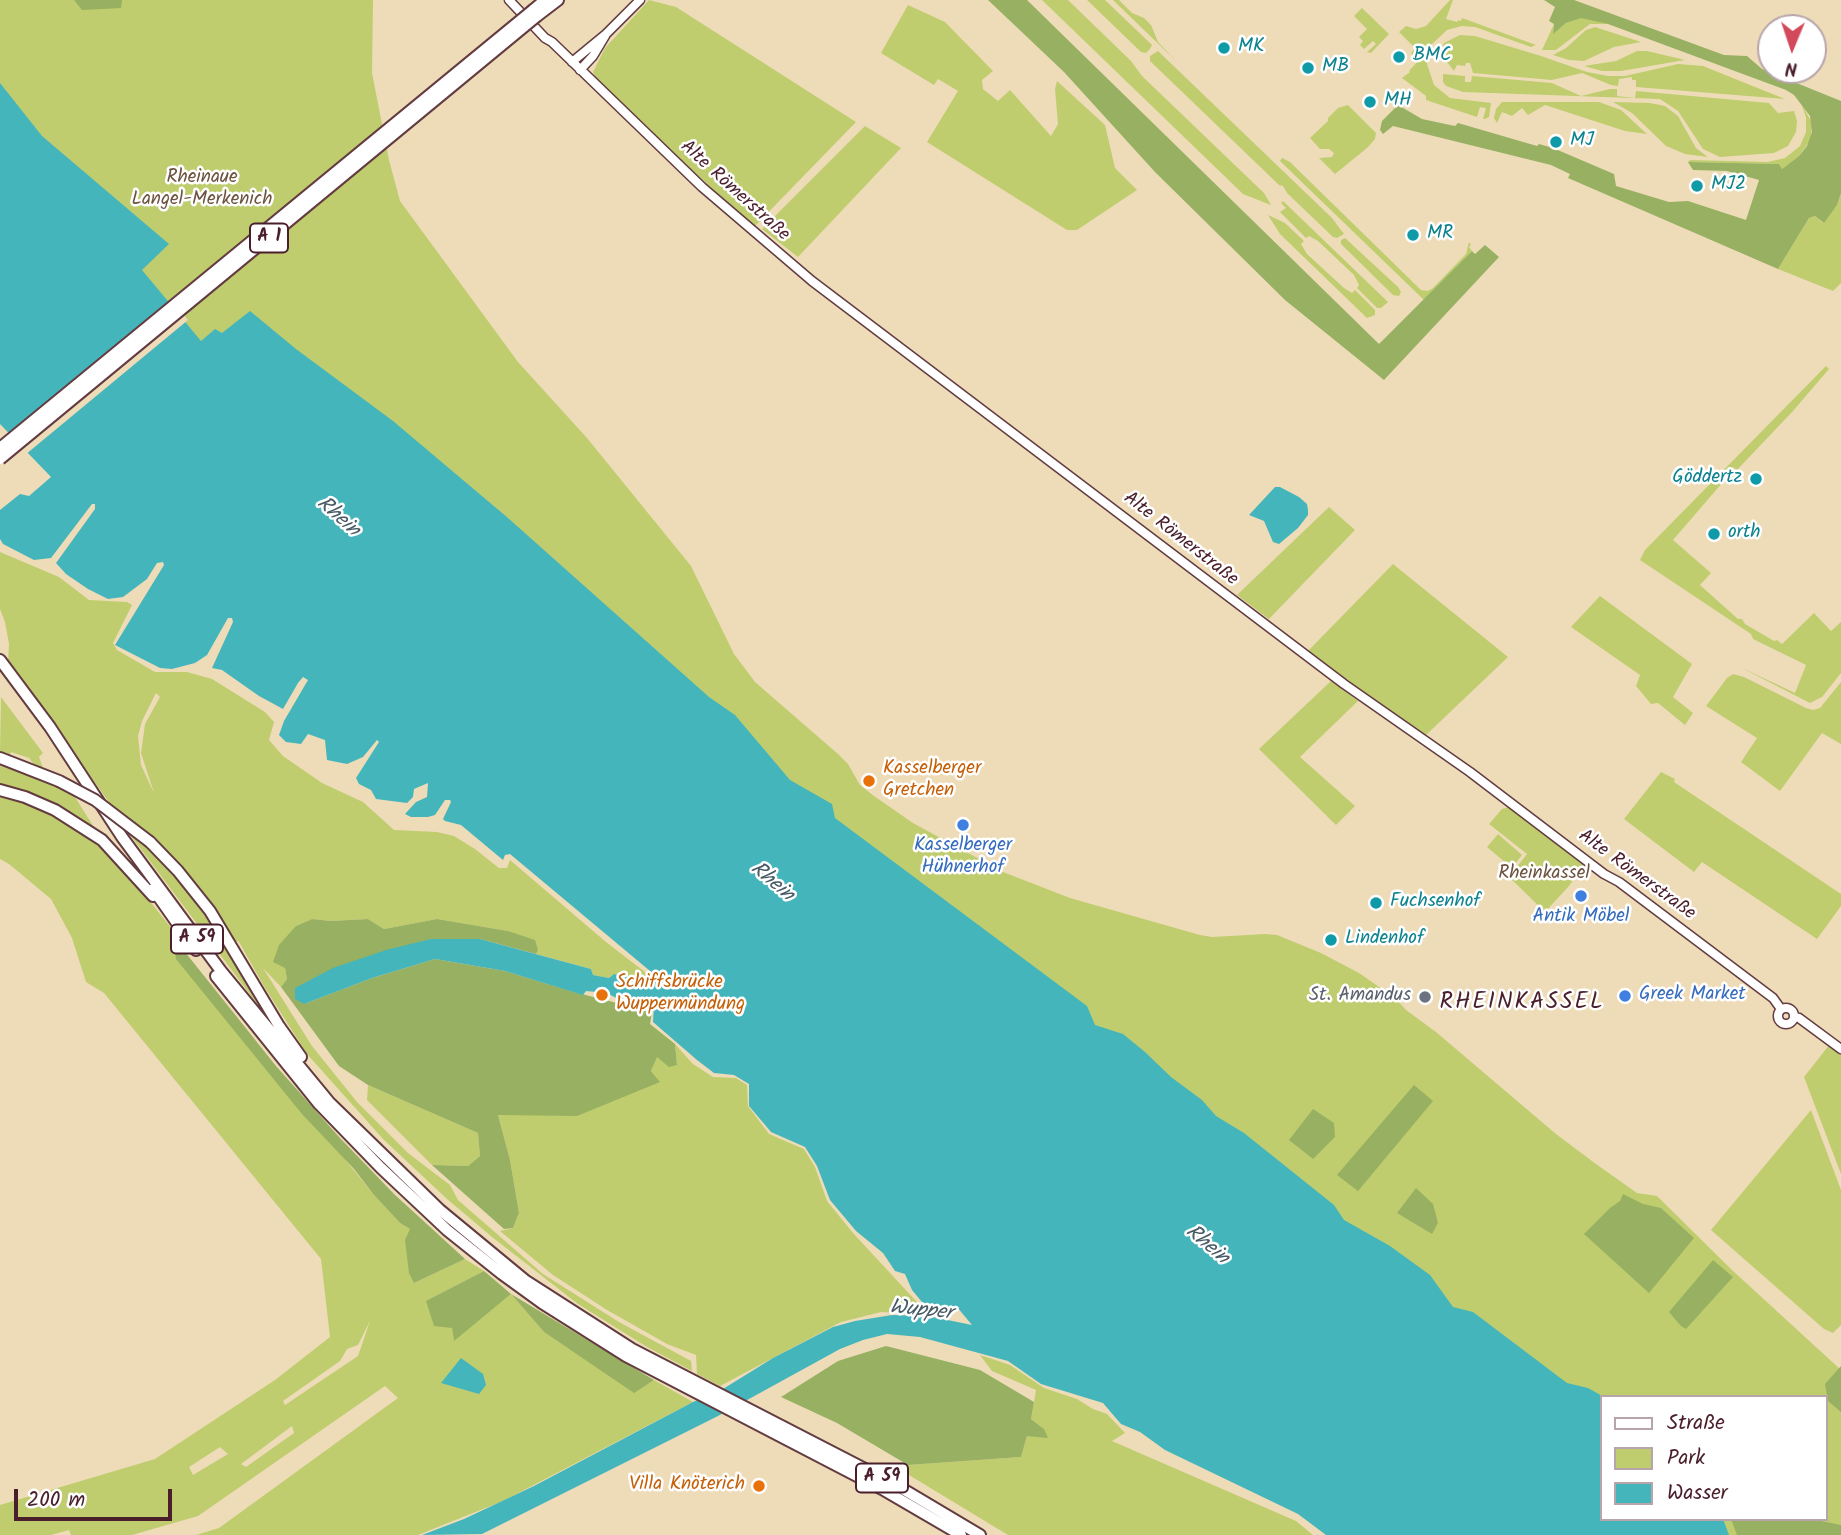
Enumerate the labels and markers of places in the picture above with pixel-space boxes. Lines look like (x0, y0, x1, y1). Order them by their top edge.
place label: MK (1238, 37, 1264, 59)
marker: MK (1216, 40, 1232, 56)
place label: BMC (1413, 46, 1451, 68)
marker: BMC (1391, 49, 1407, 65)
place label: MB (1322, 57, 1349, 79)
marker: MB (1300, 60, 1316, 76)
place label: MH (1384, 91, 1412, 113)
marker: MH (1362, 94, 1378, 110)
place label: MJ (1570, 131, 1594, 153)
marker: MJ (1548, 134, 1564, 150)
place label: MJ2 (1711, 175, 1746, 197)
marker: MJ2 (1689, 178, 1705, 194)
place label: MR (1427, 224, 1453, 246)
marker: MR (1405, 227, 1421, 243)
place label: Göddertz (1672, 468, 1742, 490)
marker: Göddertz (1748, 471, 1764, 487)
place label: orth (1728, 523, 1760, 545)
marker: orth (1706, 526, 1722, 542)
place label: Kasselberger Gretchen (883, 759, 981, 803)
marker: Kasselberger Gretchen (861, 773, 877, 789)
marker: Kasselberger Hühnerhof (955, 817, 971, 833)
place label: Kasselberger Hühnerhof (914, 836, 1012, 880)
marker: Antik Möbel (1573, 888, 1589, 904)
place label: Fuchsenhof (1390, 892, 1480, 914)
marker: Fuchsenhof (1368, 895, 1384, 911)
place label: Antik Möbel (1533, 907, 1629, 929)
place label: Lindenhof (1345, 929, 1424, 951)
marker: Lindenhof (1323, 932, 1339, 948)
place label: Schiffsbrücke Wuppermündung (616, 973, 745, 1017)
place label: Greek Market (1639, 985, 1746, 1007)
place label: St. Amandus (1309, 986, 1411, 1008)
marker: Schiffsbrücke Wuppermündung (594, 987, 610, 1003)
marker: Greek Market (1617, 988, 1633, 1004)
marker: St. Amandus (1417, 989, 1433, 1005)
place label: Villa Knöterich (629, 1475, 745, 1497)
marker: Villa Knöterich (751, 1478, 767, 1494)

